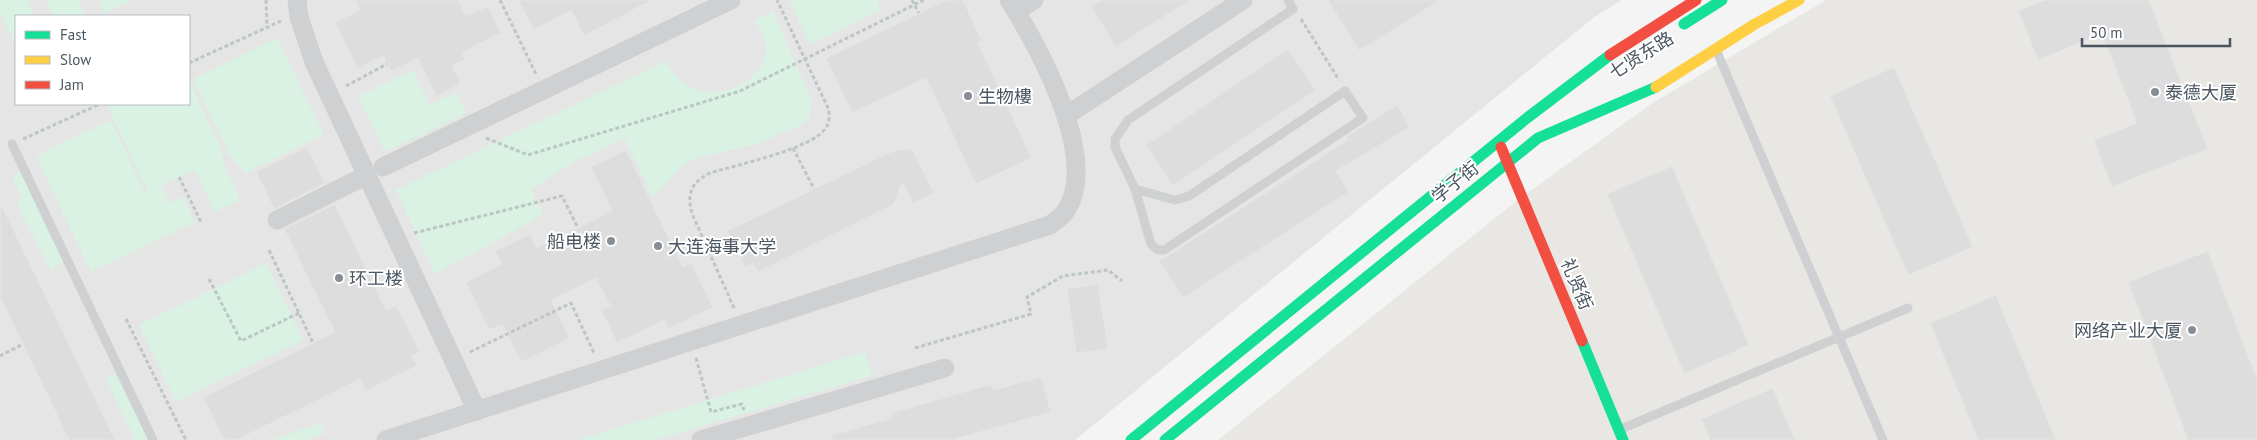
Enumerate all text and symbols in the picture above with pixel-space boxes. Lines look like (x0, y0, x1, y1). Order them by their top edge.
legend (15, 15, 190, 105)
scale bar (2082, 15, 2230, 47)
text: 50 m (2090, 23, 2123, 42)
text: Fast (60, 25, 87, 44)
street label: 七贤东路 (1604, 26, 1678, 84)
text: Slow (60, 50, 91, 69)
text: Jam (59, 75, 84, 94)
place label: 泰德大厦 (2165, 81, 2237, 104)
place label: 生物樓 (978, 85, 1032, 108)
marker: 泰德大厦 (2149, 86, 2161, 98)
marker: 生物樓 (962, 90, 974, 102)
street label: 学子街 (1427, 156, 1483, 208)
place label: 船电楼 (547, 230, 601, 253)
marker: 船电楼 (605, 235, 617, 247)
place label: 大连海事大学 (668, 235, 776, 258)
marker: 大连海事大学 (652, 240, 664, 252)
street label: 礼贤街 (1556, 255, 1598, 313)
place label: 环工楼 (349, 267, 403, 290)
marker: 环工楼 (333, 272, 345, 284)
place label: 网络产业大厦 (2074, 319, 2182, 342)
marker: 网络产业大厦 (2186, 324, 2198, 336)

